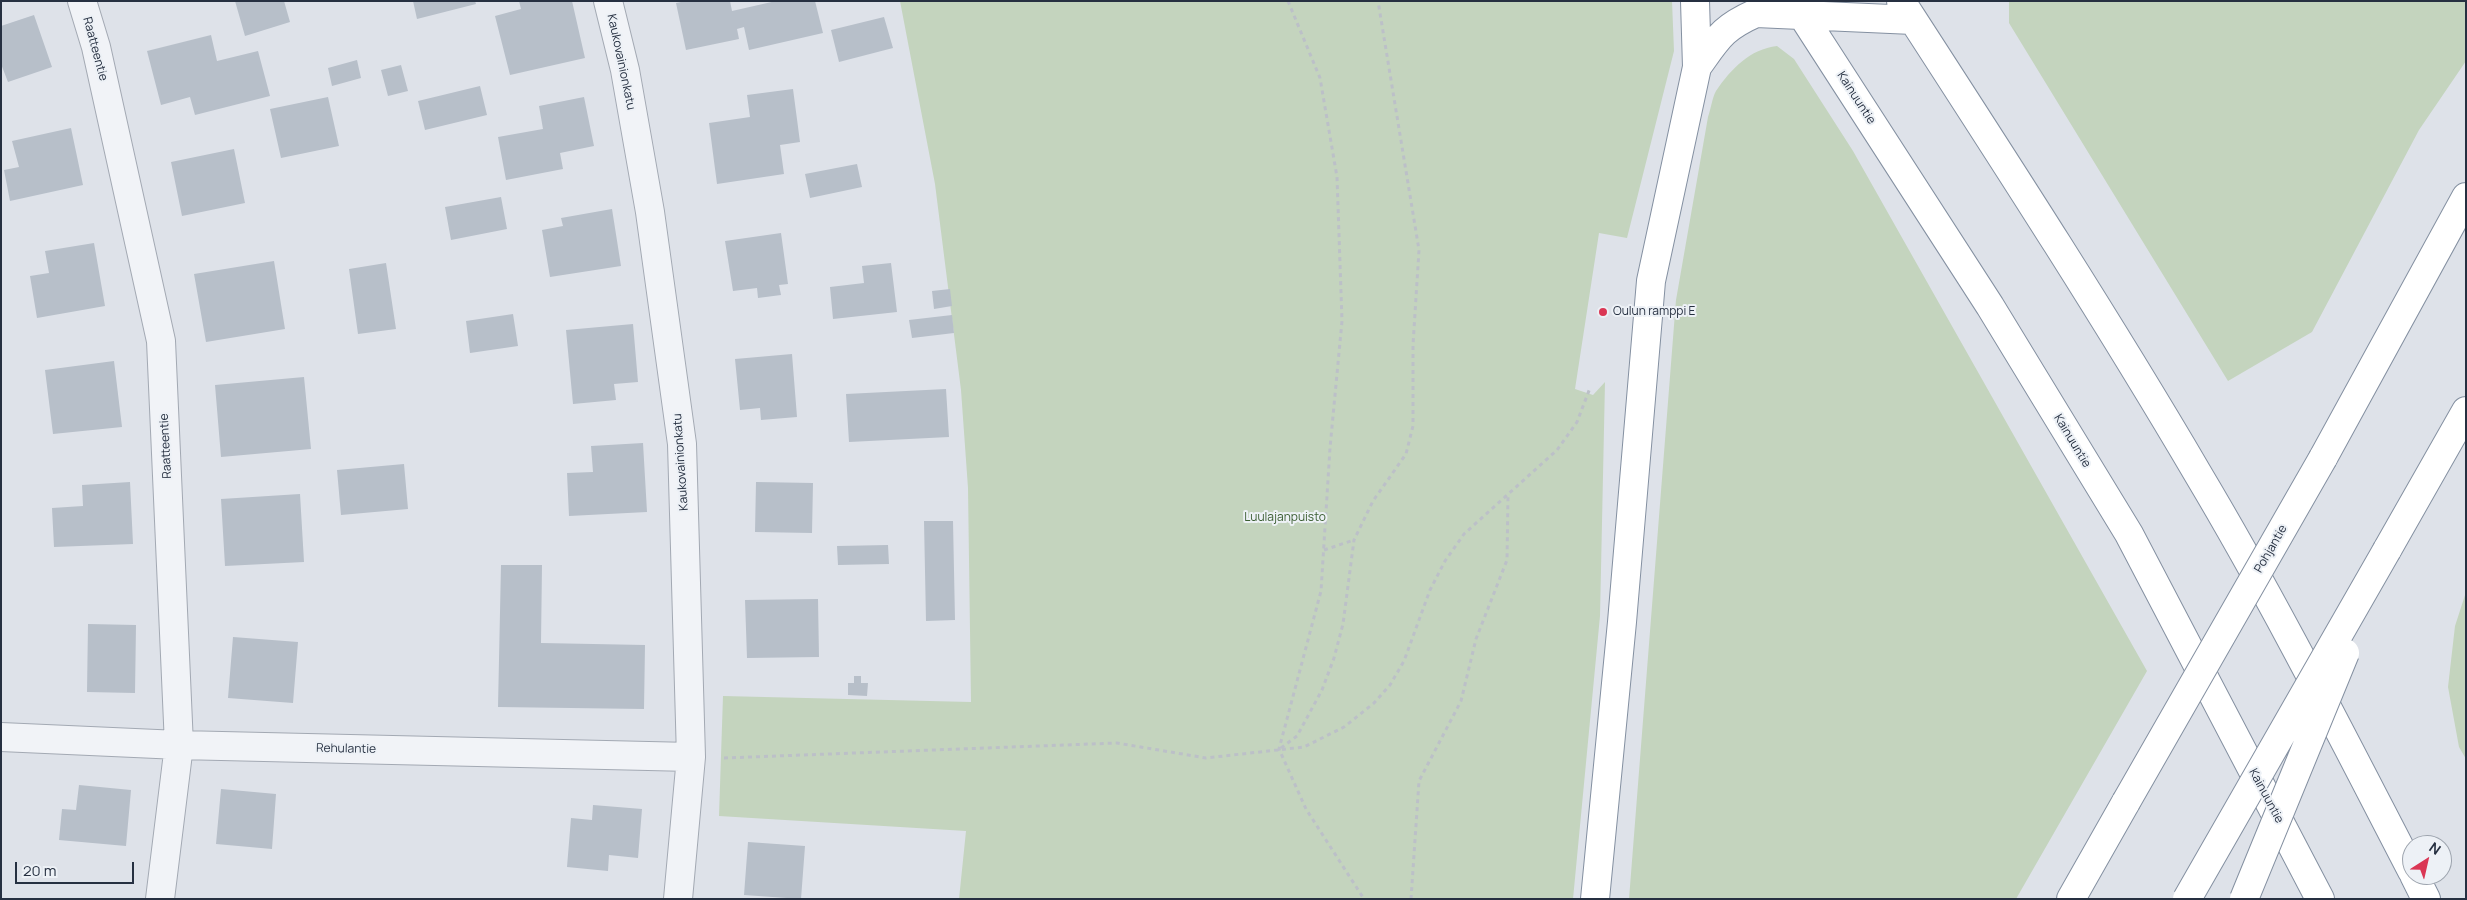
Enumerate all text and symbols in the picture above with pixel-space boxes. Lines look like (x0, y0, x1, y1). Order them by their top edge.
street label: Kaukovainionkatu (604, 13, 638, 111)
street label: Raatteentie (80, 16, 110, 82)
street label: Kainuuntie (1834, 69, 1878, 127)
place label: Oulun ramppi E (1613, 305, 1695, 319)
marker: Oulun ramppi E (1597, 306, 1609, 318)
street label: Kainuuntie (2050, 412, 2094, 470)
street label: Raatteentie (157, 413, 175, 479)
street label: Kaukovainionkatu (670, 413, 692, 511)
park label: Luulajanpuisto (1244, 511, 1326, 525)
street label: Pohjantie (2252, 523, 2290, 575)
street label: Rehulantie (316, 741, 376, 757)
street label: Kainuuntie (2246, 766, 2286, 826)
north arrow (2402, 835, 2452, 885)
text: N (2426, 837, 2445, 859)
scale bar (18, 852, 136, 884)
text: 20 m (23, 860, 56, 881)

